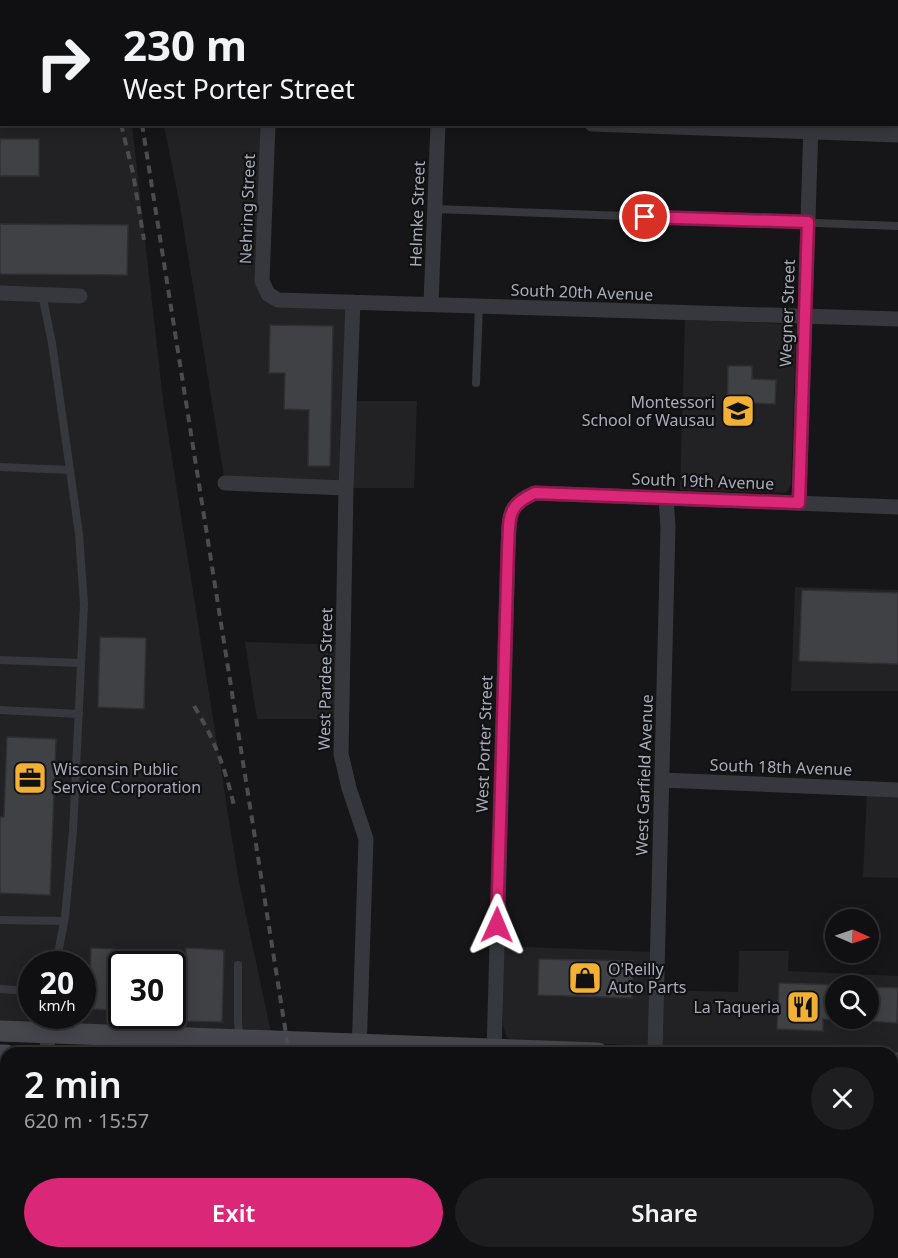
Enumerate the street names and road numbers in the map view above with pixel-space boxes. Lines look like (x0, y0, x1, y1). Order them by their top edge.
street label: Nehring Street (234, 153, 260, 265)
street label: Helmke Street (404, 160, 430, 268)
street label: Wegner Street (774, 259, 800, 367)
street label: South 20th Avenue (510, 279, 654, 305)
street label: South 19th Avenue (631, 468, 775, 494)
street label: West Pardee Street (313, 607, 337, 751)
street label: West Porter Street (471, 675, 497, 813)
street label: West Garfield Avenue (630, 694, 658, 856)
street label: South 18th Avenue (709, 754, 853, 780)

